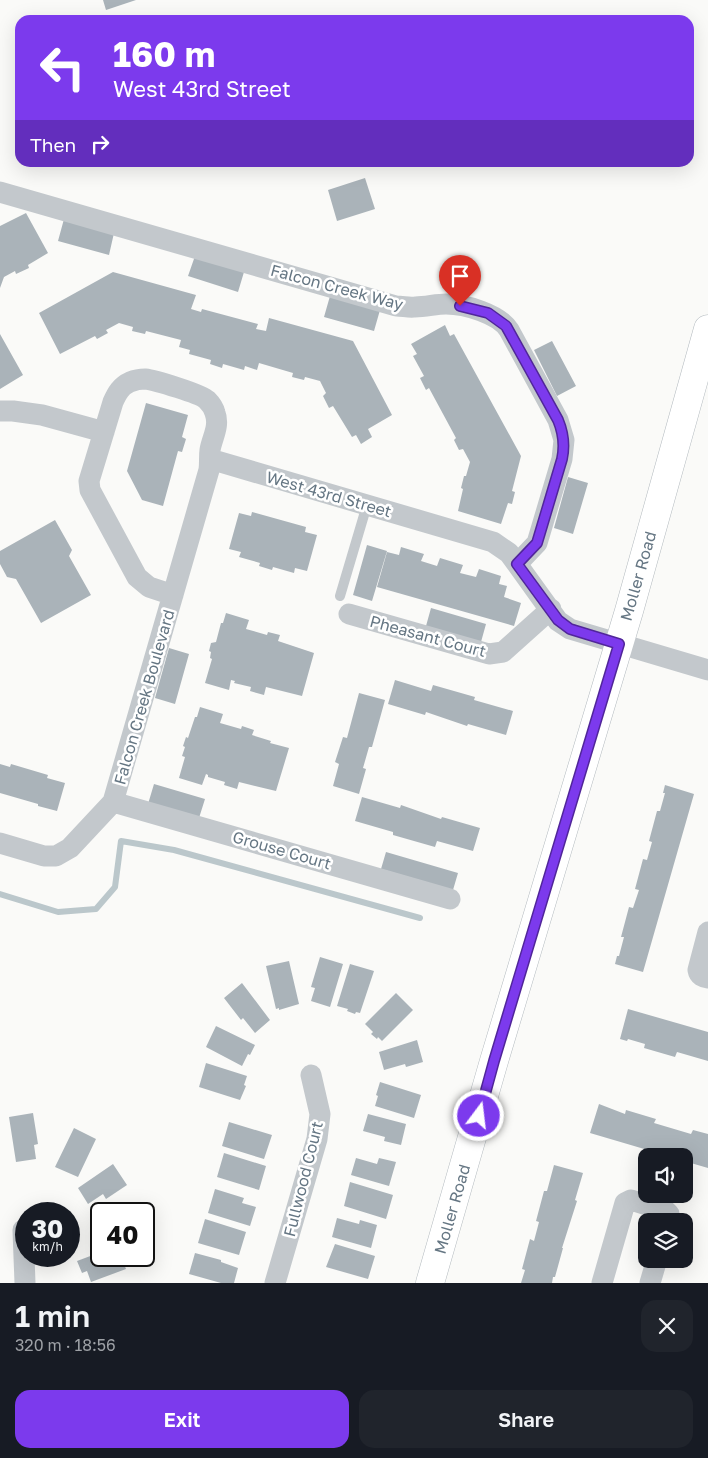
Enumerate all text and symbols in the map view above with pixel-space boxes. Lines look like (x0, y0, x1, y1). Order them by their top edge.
text: 160 m (113, 33, 215, 75)
icon: left (30, 35, 95, 100)
text: West 43rd Street (113, 75, 291, 102)
icon: right (86, 130, 114, 158)
text: Then (30, 133, 76, 156)
pin (439, 255, 481, 306)
street label: Falcon Creek Way (269, 260, 405, 314)
icon: arrive (446, 262, 474, 290)
street label: West 43rd Street (264, 467, 394, 521)
street label: Moller Road (616, 529, 660, 623)
street label: Falcon Creek Boulevard (109, 607, 179, 787)
street label: Pheasant Court (368, 611, 488, 661)
street label: Grouse Court (230, 826, 334, 874)
position arrow (452, 1089, 504, 1141)
street label: Fullwood Court (279, 1119, 327, 1239)
map controls (638, 1148, 693, 1268)
button: sound (638, 1148, 693, 1203)
street label: Moller Road (430, 1162, 474, 1256)
speed limit sign: 40 (90, 1202, 155, 1267)
text: 30 (32, 1213, 63, 1244)
button: layers (638, 1213, 693, 1268)
text: km/h (32, 1239, 63, 1254)
text: 1 min (15, 1298, 90, 1334)
button: close (641, 1300, 693, 1352)
text: 320 m · 18:56 (15, 1335, 116, 1355)
button: Exit (15, 1390, 349, 1448)
button: Share (359, 1390, 693, 1448)

